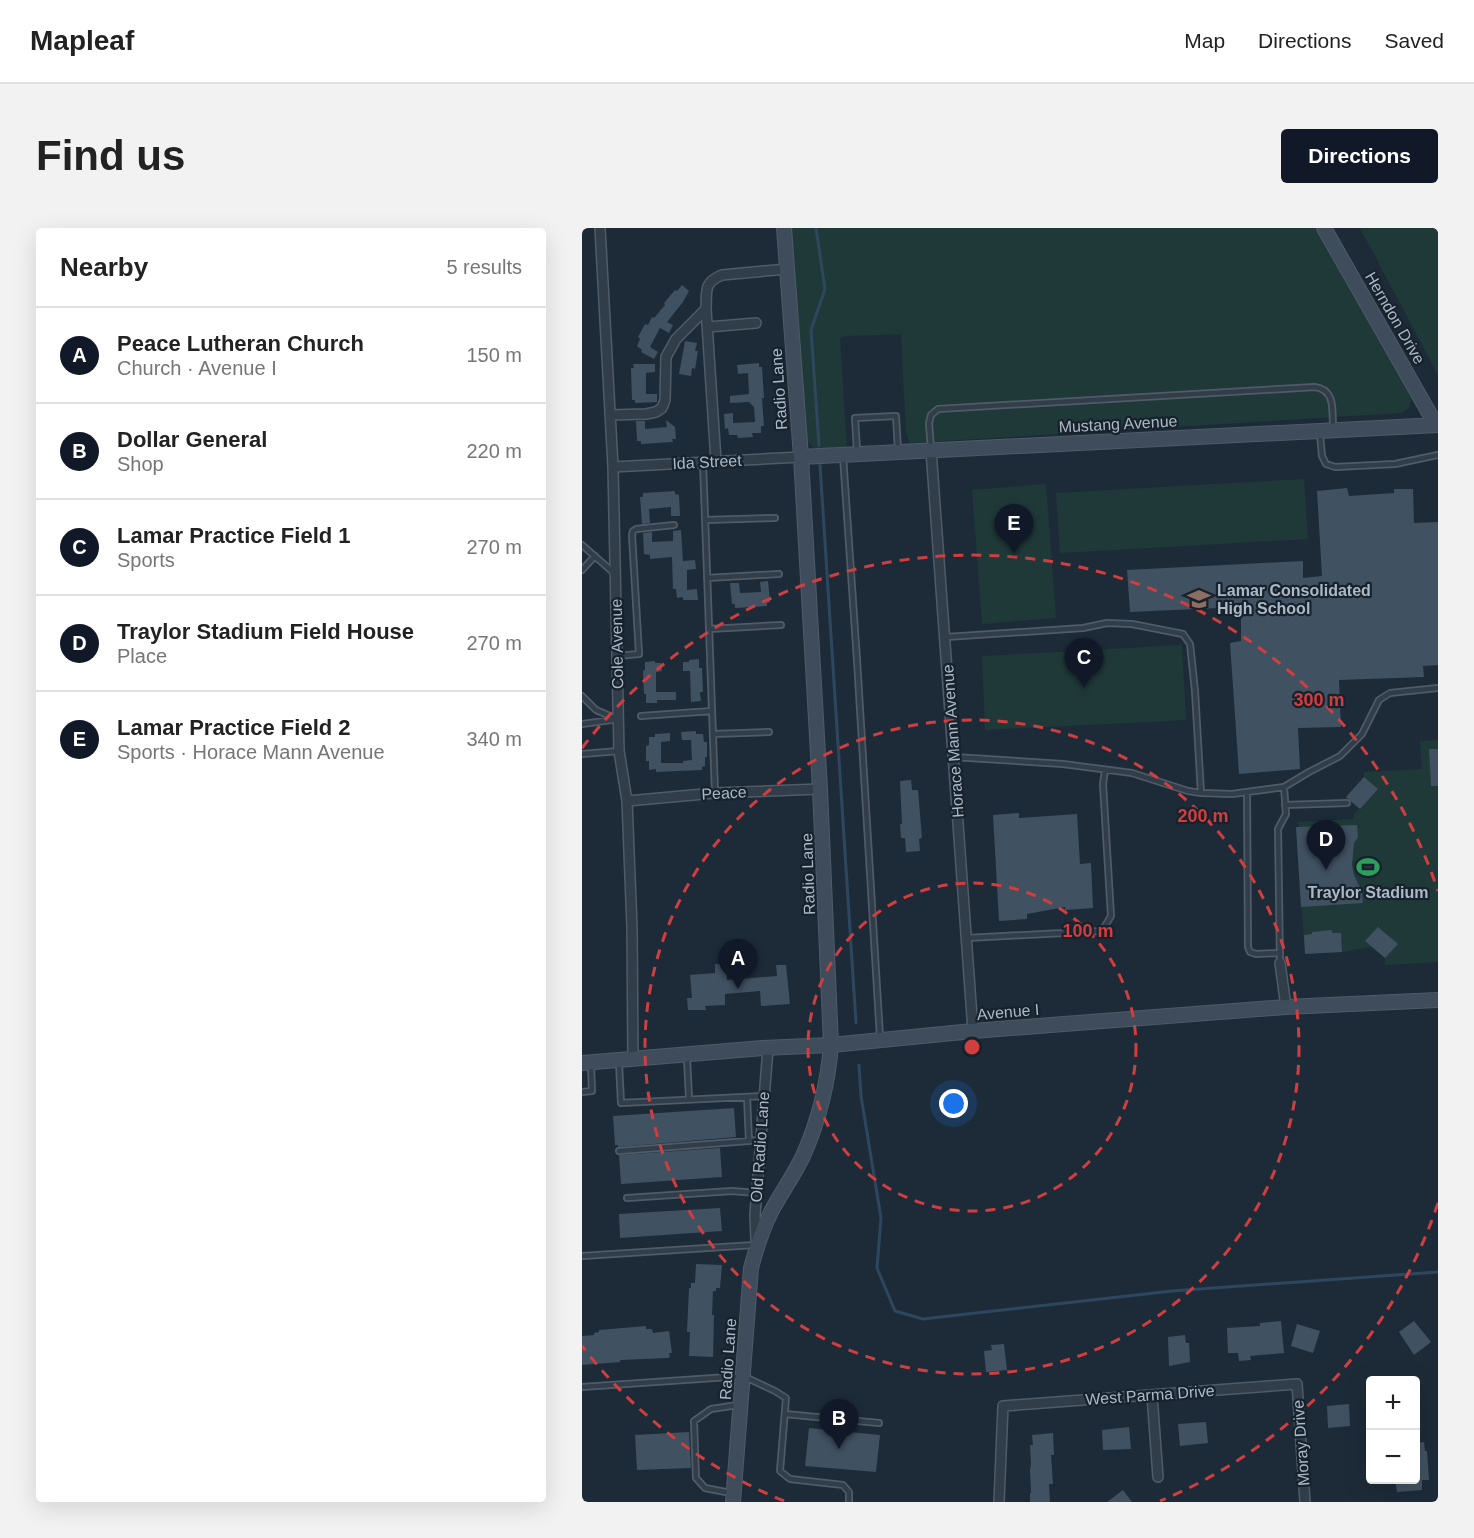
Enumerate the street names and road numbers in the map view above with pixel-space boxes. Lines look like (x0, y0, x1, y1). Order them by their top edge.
street label: Herndon Drive (1362, 269, 1428, 367)
street label: Radio Lane (768, 347, 790, 430)
street label: Mustang Avenue (1058, 412, 1178, 436)
street label: Ida Street (672, 452, 743, 472)
street label: Cole Avenue (608, 599, 626, 689)
street label: Horace Mann Avenue (939, 664, 967, 818)
street label: Peace (701, 783, 747, 803)
street label: Radio Lane (798, 833, 818, 915)
street label: Avenue I (976, 1001, 1040, 1023)
street label: Old Radio Lane (748, 1091, 772, 1203)
street label: Radio Lane (717, 1317, 739, 1400)
street label: West Parma Drive (1085, 1382, 1215, 1408)
street label: Moray Drive (1290, 1399, 1312, 1487)

